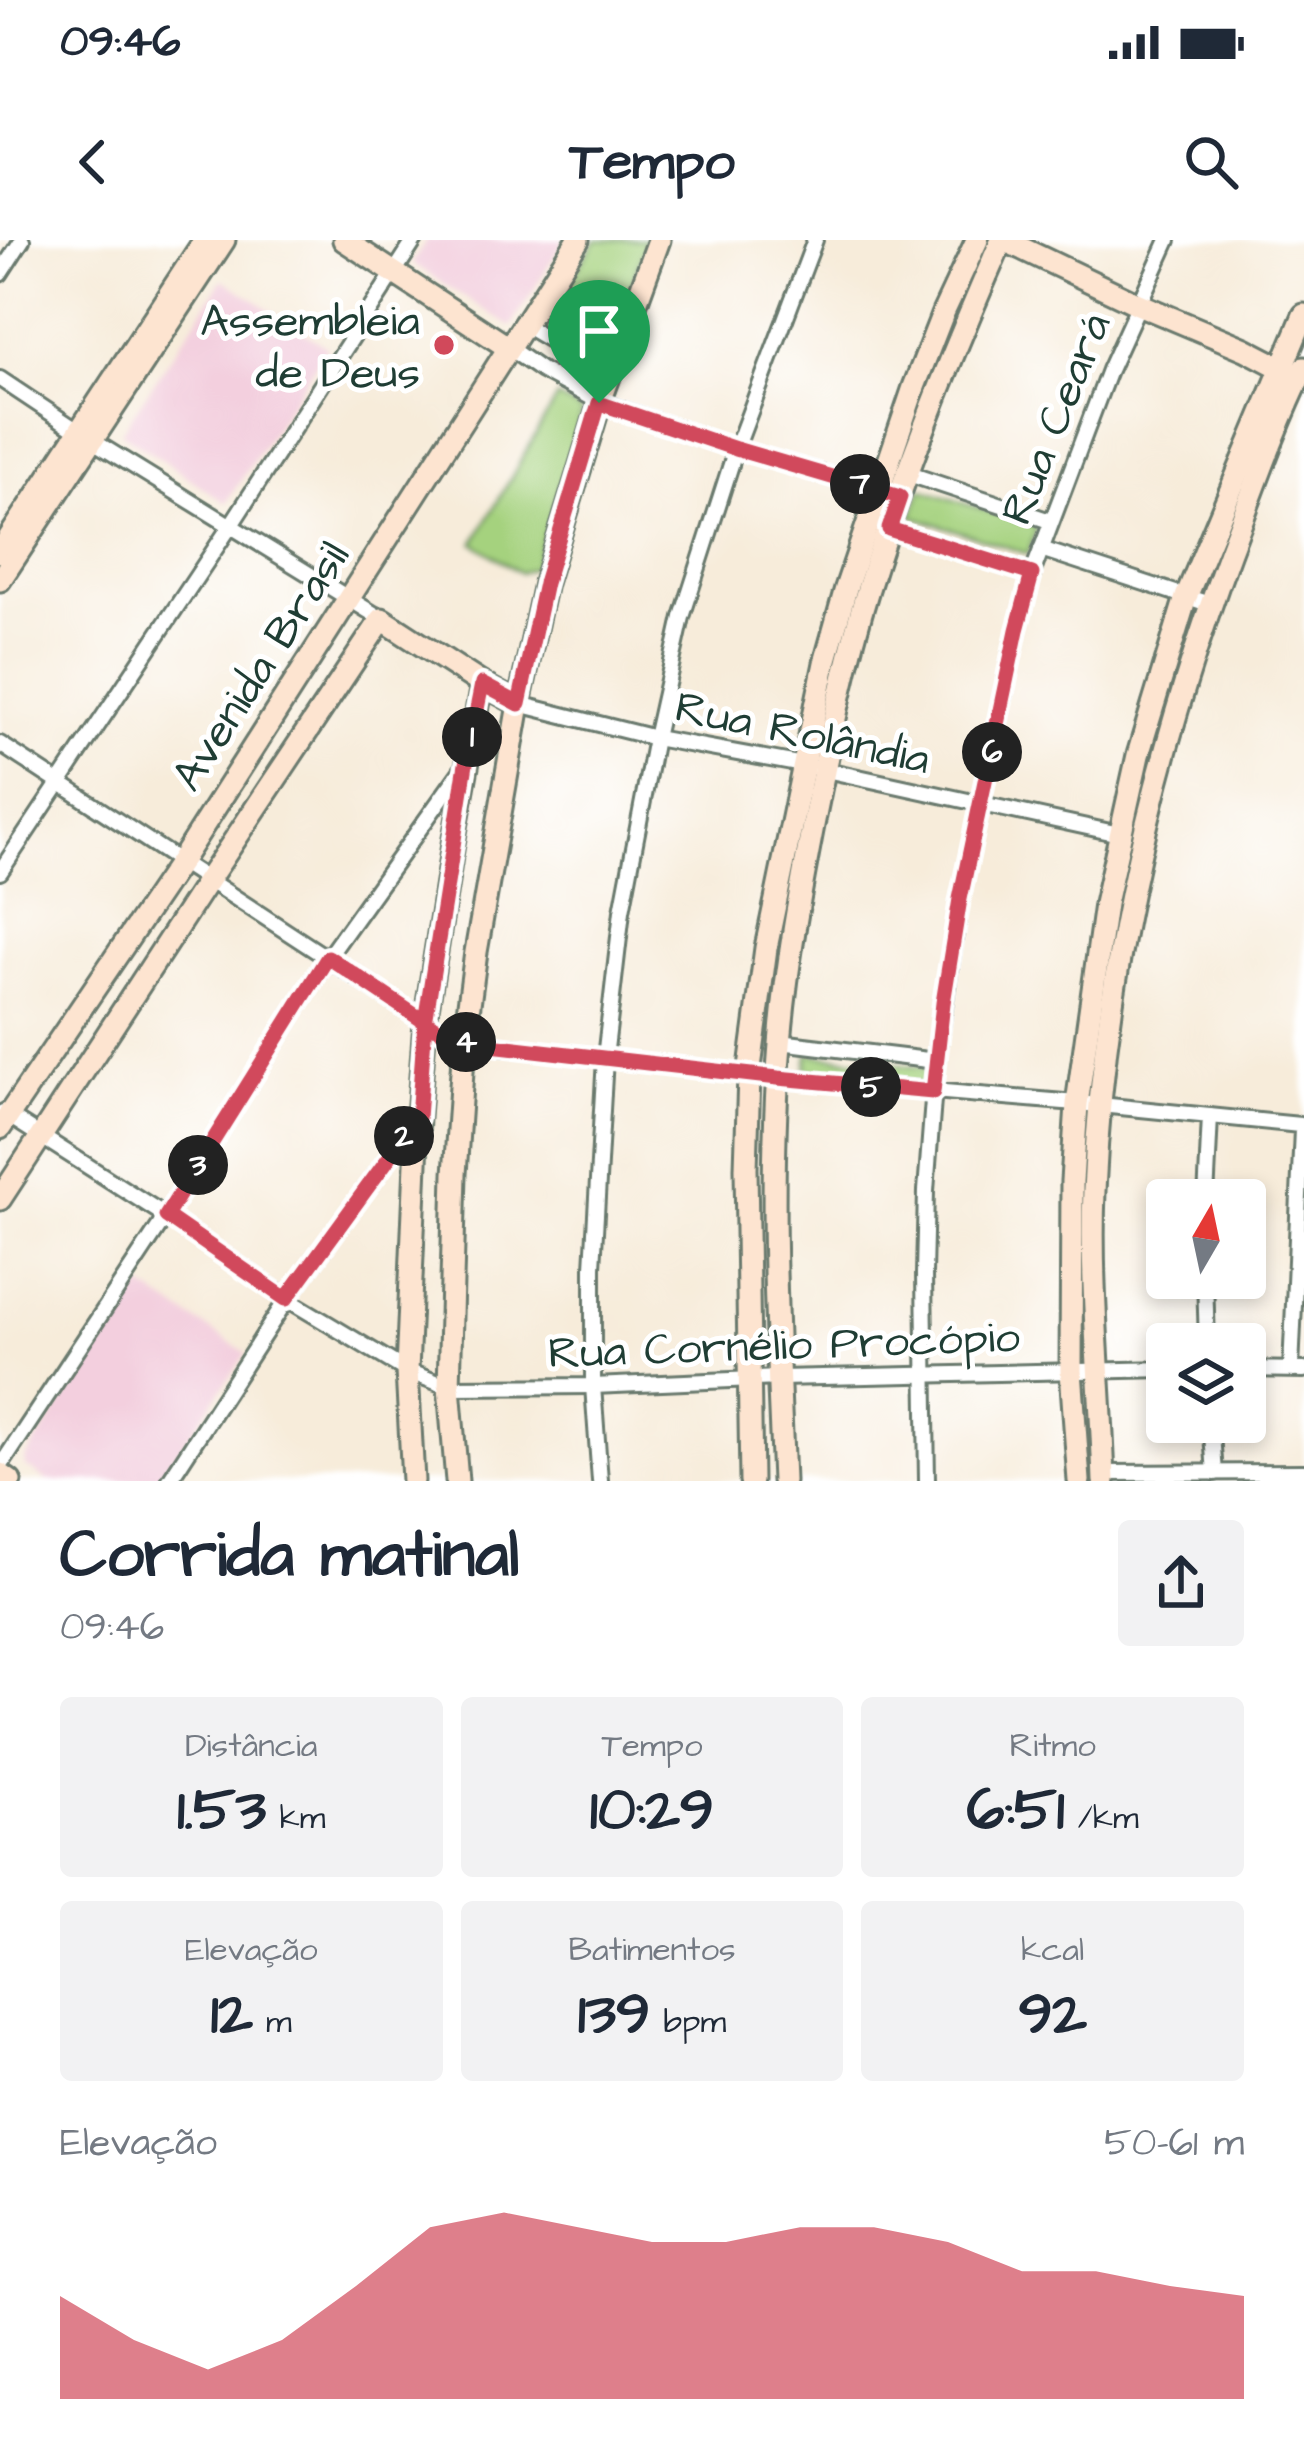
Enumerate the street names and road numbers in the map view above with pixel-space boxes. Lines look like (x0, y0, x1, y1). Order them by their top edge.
street label: Rua Ceará (986, 304, 1127, 534)
street label: Avenida Brasil (158, 530, 365, 803)
street label: Rua Rolândia (670, 677, 935, 791)
street label: Rua Cornélio Procópio (547, 1307, 1021, 1385)

